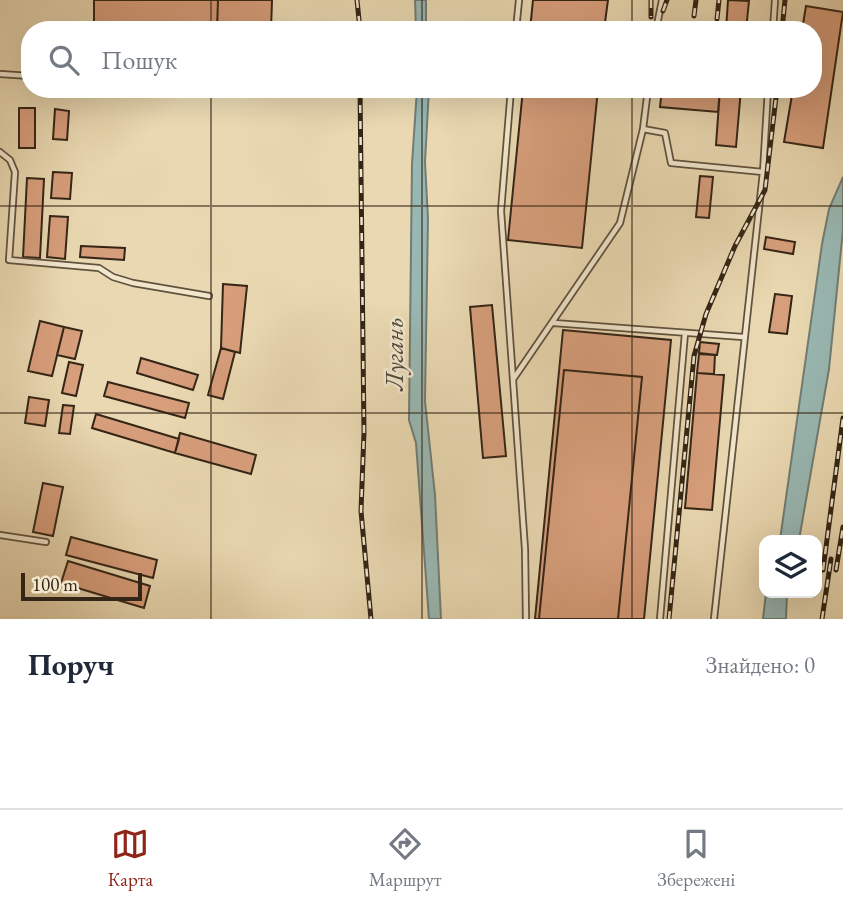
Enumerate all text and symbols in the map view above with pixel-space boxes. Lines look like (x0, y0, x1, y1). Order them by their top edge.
search box (21, 21, 822, 98)
icon: search (45, 41, 83, 79)
text: Пошук (101, 43, 177, 77)
water label: Лугань (377, 318, 411, 392)
map controls (759, 535, 822, 598)
button: layers (759, 535, 822, 598)
scale bar (21, 570, 142, 602)
text: 100 m (32, 572, 78, 597)
text: Поруч (28, 645, 114, 684)
text: Знайдено: 0 (706, 650, 815, 680)
tab: Карта (108, 825, 153, 892)
tab: Маршрут (369, 825, 442, 892)
tab: Збережені (657, 825, 735, 892)

